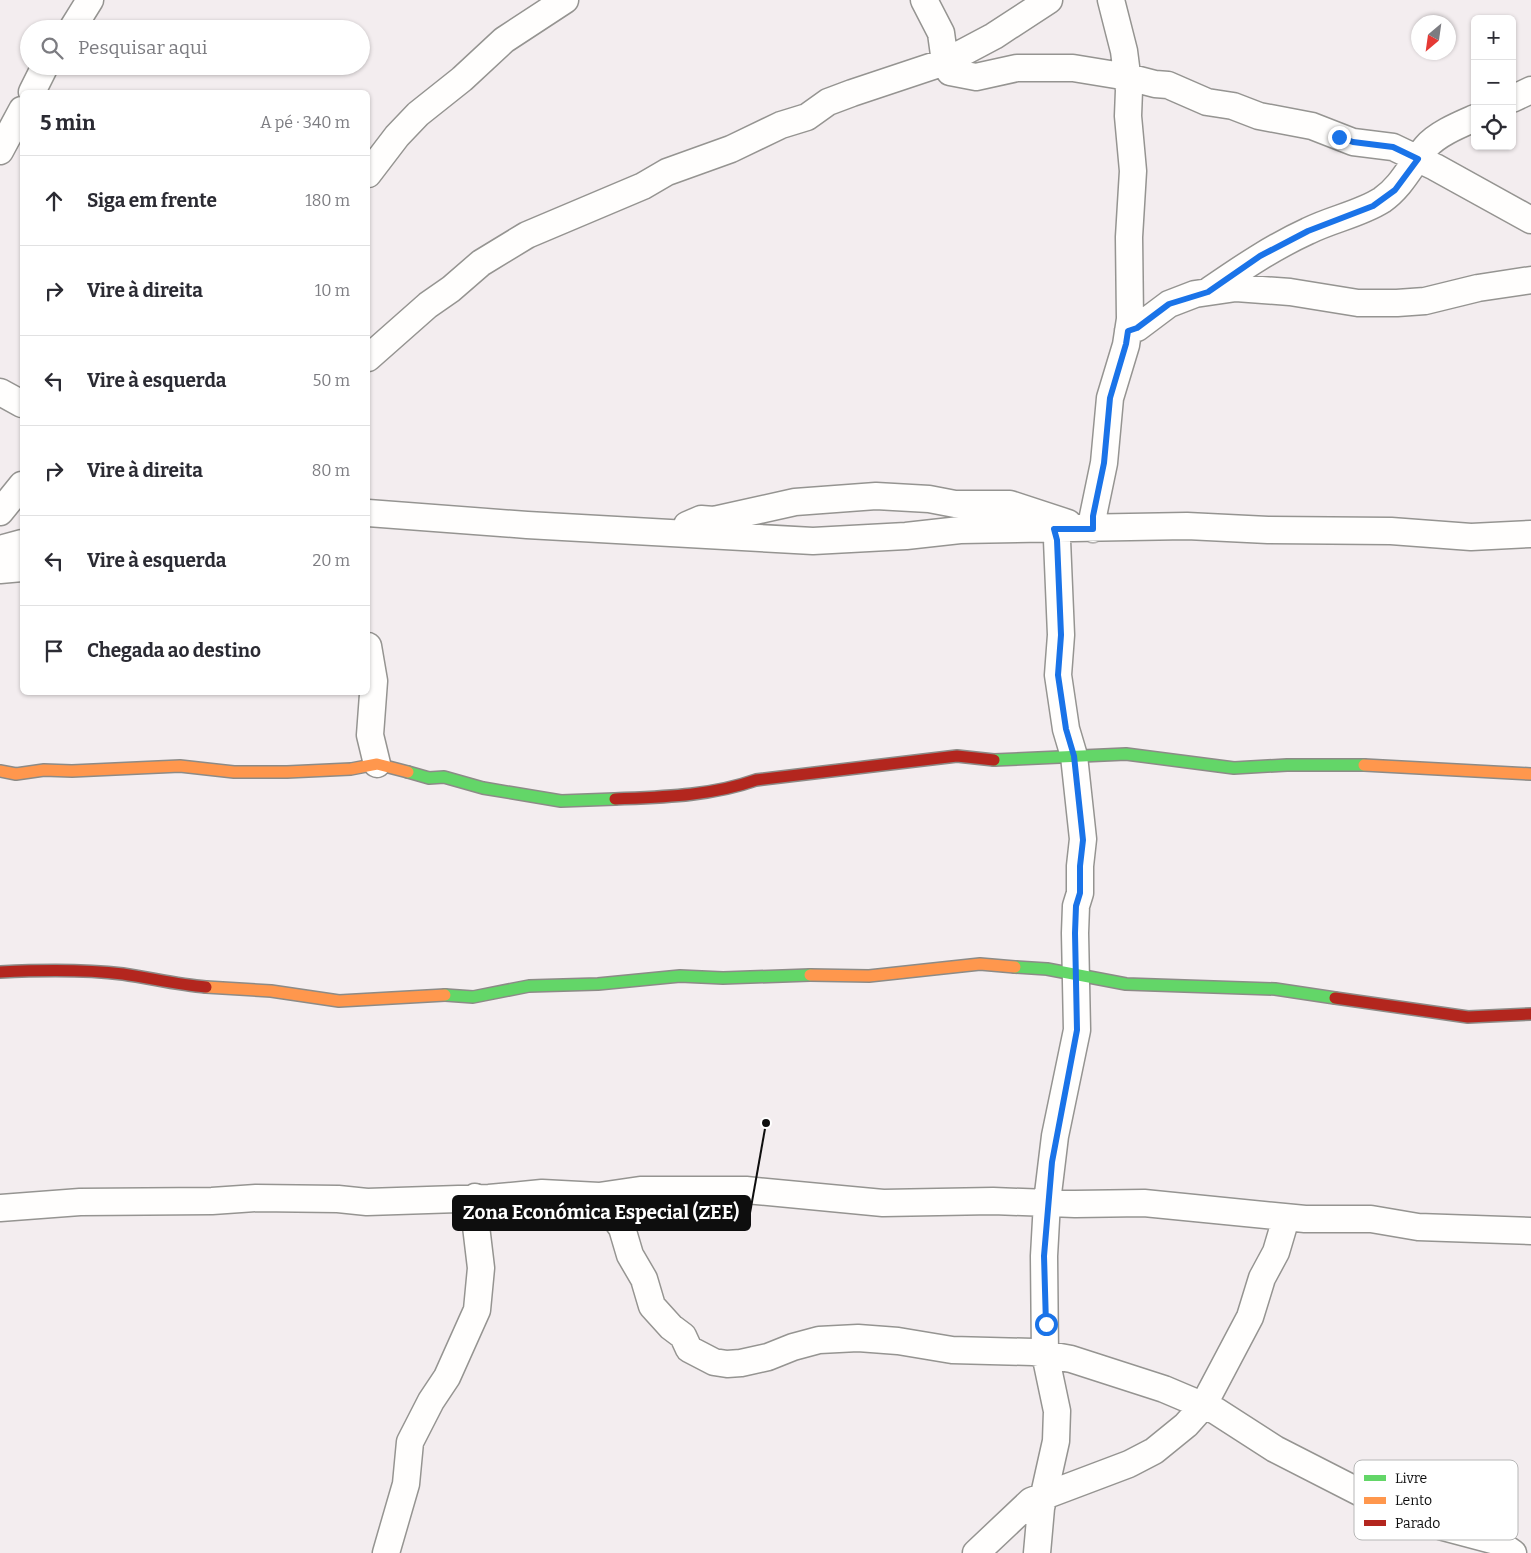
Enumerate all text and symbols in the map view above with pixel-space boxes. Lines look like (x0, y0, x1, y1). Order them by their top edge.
north arrow (1411, 15, 1456, 60)
map controls (1471, 15, 1516, 150)
button: + (1471, 15, 1516, 60)
search box (20, 20, 370, 75)
icon: search (38, 34, 66, 62)
text: Pesquisar aqui (78, 36, 207, 59)
button: − (1471, 60, 1516, 105)
button: locate (1471, 105, 1516, 150)
text: 5 min (40, 110, 96, 136)
text: A pé · 340 m (260, 113, 350, 132)
route end (1328, 126, 1351, 149)
icon: ahead (40, 187, 68, 215)
text: Siga em frente (87, 189, 217, 212)
text: 180 m (305, 191, 350, 210)
icon: right (40, 277, 68, 305)
text: Vire à direita (87, 279, 203, 302)
text: 10 m (315, 281, 350, 300)
icon: left (40, 367, 68, 395)
text: Vire à esquerda (87, 369, 226, 392)
text: 50 m (313, 371, 350, 390)
icon: right (40, 457, 68, 485)
text: Vire à direita (87, 459, 203, 482)
text: 80 m (312, 461, 350, 480)
icon: left (40, 547, 68, 575)
text: Vire à esquerda (87, 549, 226, 572)
text: 20 m (313, 551, 350, 570)
icon: arrive (40, 637, 68, 665)
text: Chegada ao destino (87, 639, 261, 662)
callout: Zona Económica Especial (ZEE) (453, 1196, 750, 1230)
text: Zona Económica Especial (ZEE) (463, 1201, 739, 1224)
route start (1035, 1313, 1058, 1336)
legend (1354, 1460, 1518, 1540)
text: Livre (1395, 1470, 1427, 1487)
text: Lento (1395, 1492, 1432, 1509)
text: Parado (1395, 1515, 1440, 1532)

